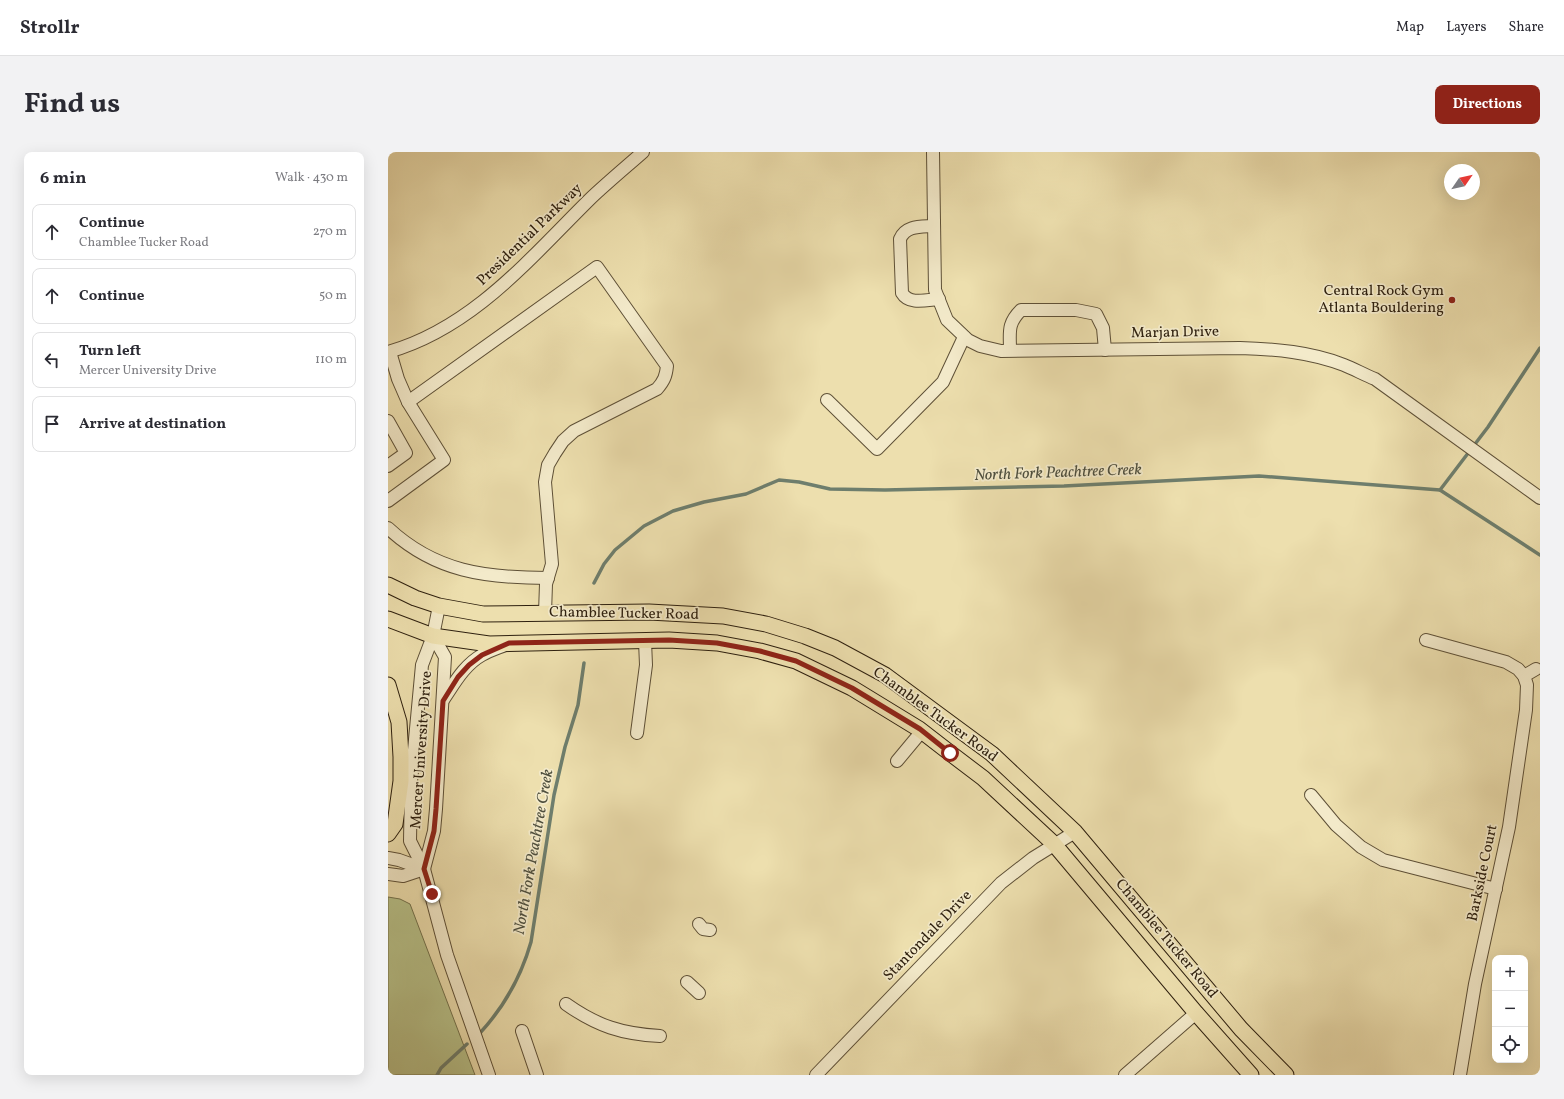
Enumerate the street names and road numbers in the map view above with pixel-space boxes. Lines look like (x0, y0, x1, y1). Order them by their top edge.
street label: Presidential Parkway (472, 179, 588, 291)
street label: Marjan Drive (1131, 322, 1219, 344)
street label: Chamblee Tucker Road (549, 602, 699, 626)
street label: Chamblee Tucker Road (868, 662, 1002, 768)
street label: Mercer University Drive (406, 670, 438, 830)
street label: Barkside Court (1462, 823, 1504, 923)
street label: Chamblee Tucker Road (1110, 875, 1222, 1003)
street label: Stantondale Drive (879, 886, 977, 986)

